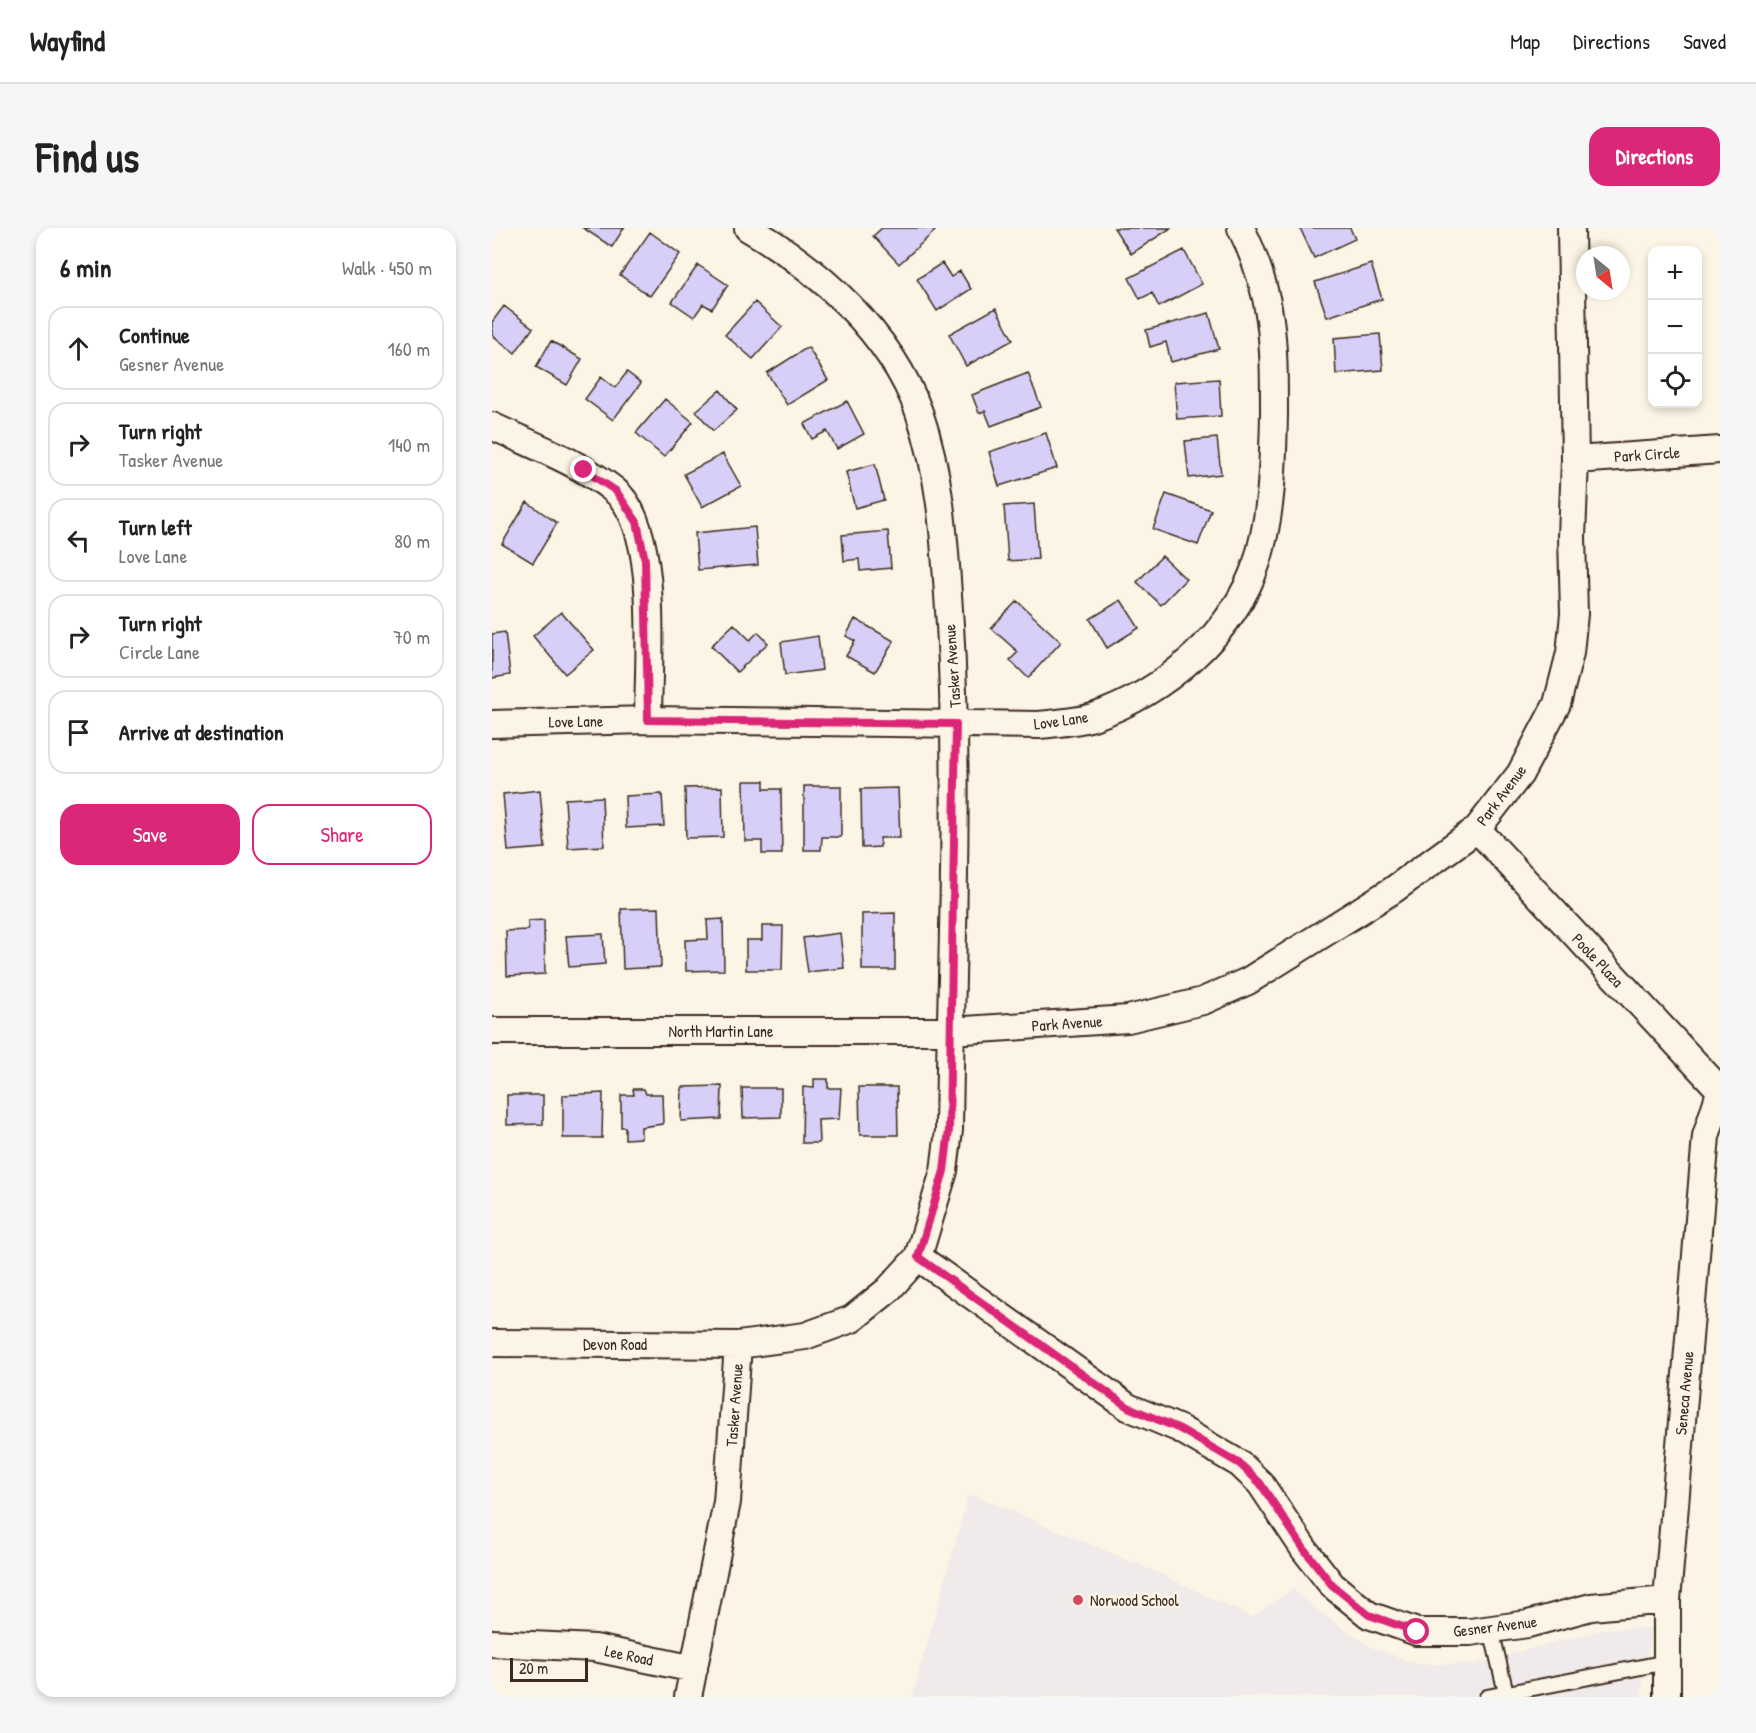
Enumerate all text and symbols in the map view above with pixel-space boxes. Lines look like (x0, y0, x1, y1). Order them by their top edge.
text: Wayfind (30, 22, 105, 60)
text: Map (1510, 27, 1540, 56)
text: Directions (1573, 27, 1650, 56)
text: Saved (1683, 27, 1726, 56)
button: Directions (1589, 127, 1720, 186)
text: Find us (36, 128, 139, 185)
north arrow (1576, 246, 1630, 300)
map controls (1648, 246, 1702, 408)
button: + (1648, 246, 1702, 300)
text: 6 min (60, 250, 112, 285)
text: Walk · 450 m (342, 254, 432, 281)
button: − (1648, 300, 1702, 354)
text: Continue (119, 320, 190, 350)
icon: ahead (62, 332, 95, 365)
text: 160 m (388, 335, 430, 362)
text: Gesner Avenue (119, 350, 224, 377)
button: locate (1648, 354, 1702, 408)
text: Turn right (119, 416, 202, 446)
icon: right (62, 428, 95, 461)
text: 140 m (388, 431, 430, 458)
street label: Park Circle (1613, 441, 1681, 467)
text: Tasker Avenue (119, 446, 223, 473)
route end (570, 456, 596, 482)
text: Turn left (119, 512, 192, 542)
icon: left (62, 524, 95, 557)
text: 80 m (394, 527, 430, 554)
text: Love Lane (119, 542, 187, 569)
text: Turn right (119, 608, 202, 638)
icon: right (62, 620, 95, 653)
text: 70 m (393, 623, 430, 650)
street label: Tasker Avenue (938, 623, 966, 708)
text: Circle Lane (119, 638, 200, 665)
street label: Love Lane (1032, 705, 1090, 735)
street label: Love Lane (548, 710, 604, 732)
icon: arrive (62, 716, 95, 749)
text: Arrive at destination (119, 717, 284, 747)
street label: Park Avenue (1471, 760, 1532, 830)
button: Save (60, 804, 240, 865)
button: Share (252, 804, 432, 865)
street label: Poole Plaza (1567, 928, 1629, 992)
street label: Park Avenue (1031, 1010, 1104, 1036)
street label: North Martin Lane (669, 1020, 774, 1042)
street label: Devon Road (583, 1333, 647, 1355)
street label: Seneca Avenue (1669, 1350, 1699, 1436)
street label: Tasker Avenue (720, 1362, 748, 1447)
place label: Norwood School (1090, 1589, 1180, 1611)
marker: Norwood School (1071, 1593, 1085, 1607)
street label: Gesner Avenue (1452, 1610, 1539, 1642)
route start (1403, 1618, 1429, 1644)
street label: Lee Road (603, 1639, 655, 1671)
scale bar (510, 1655, 588, 1682)
text: 20 m (519, 1657, 548, 1679)

